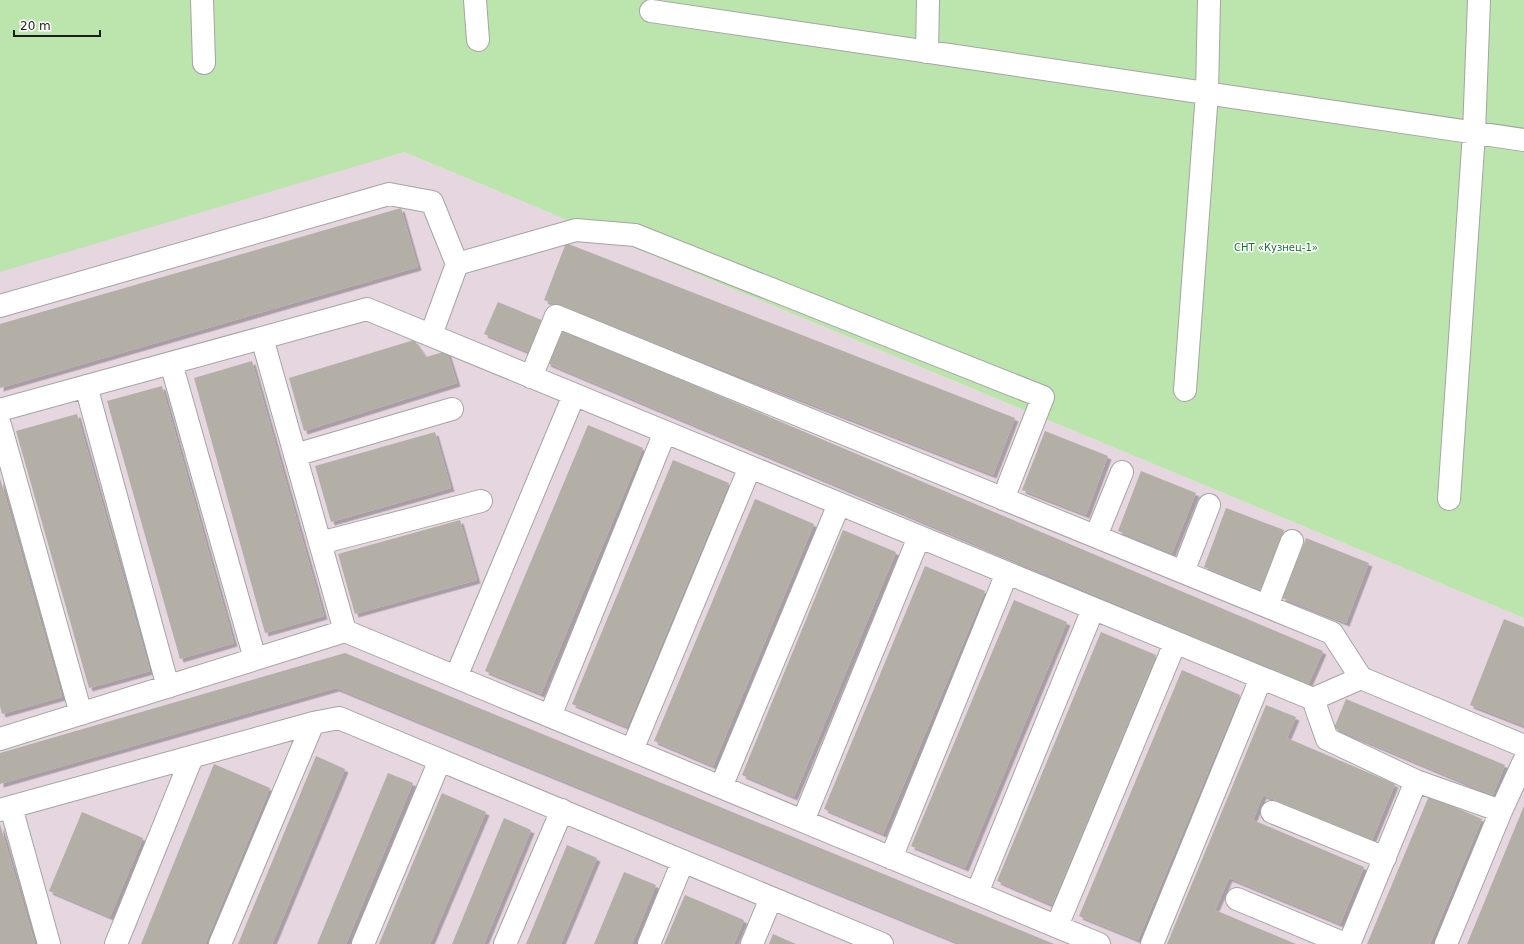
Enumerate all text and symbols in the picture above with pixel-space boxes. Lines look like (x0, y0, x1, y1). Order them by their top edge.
scale bar (14, 12, 100, 38)
text: 20 m (20, 19, 51, 33)
park label: СНТ «Кузнец-1» (1234, 242, 1318, 253)

